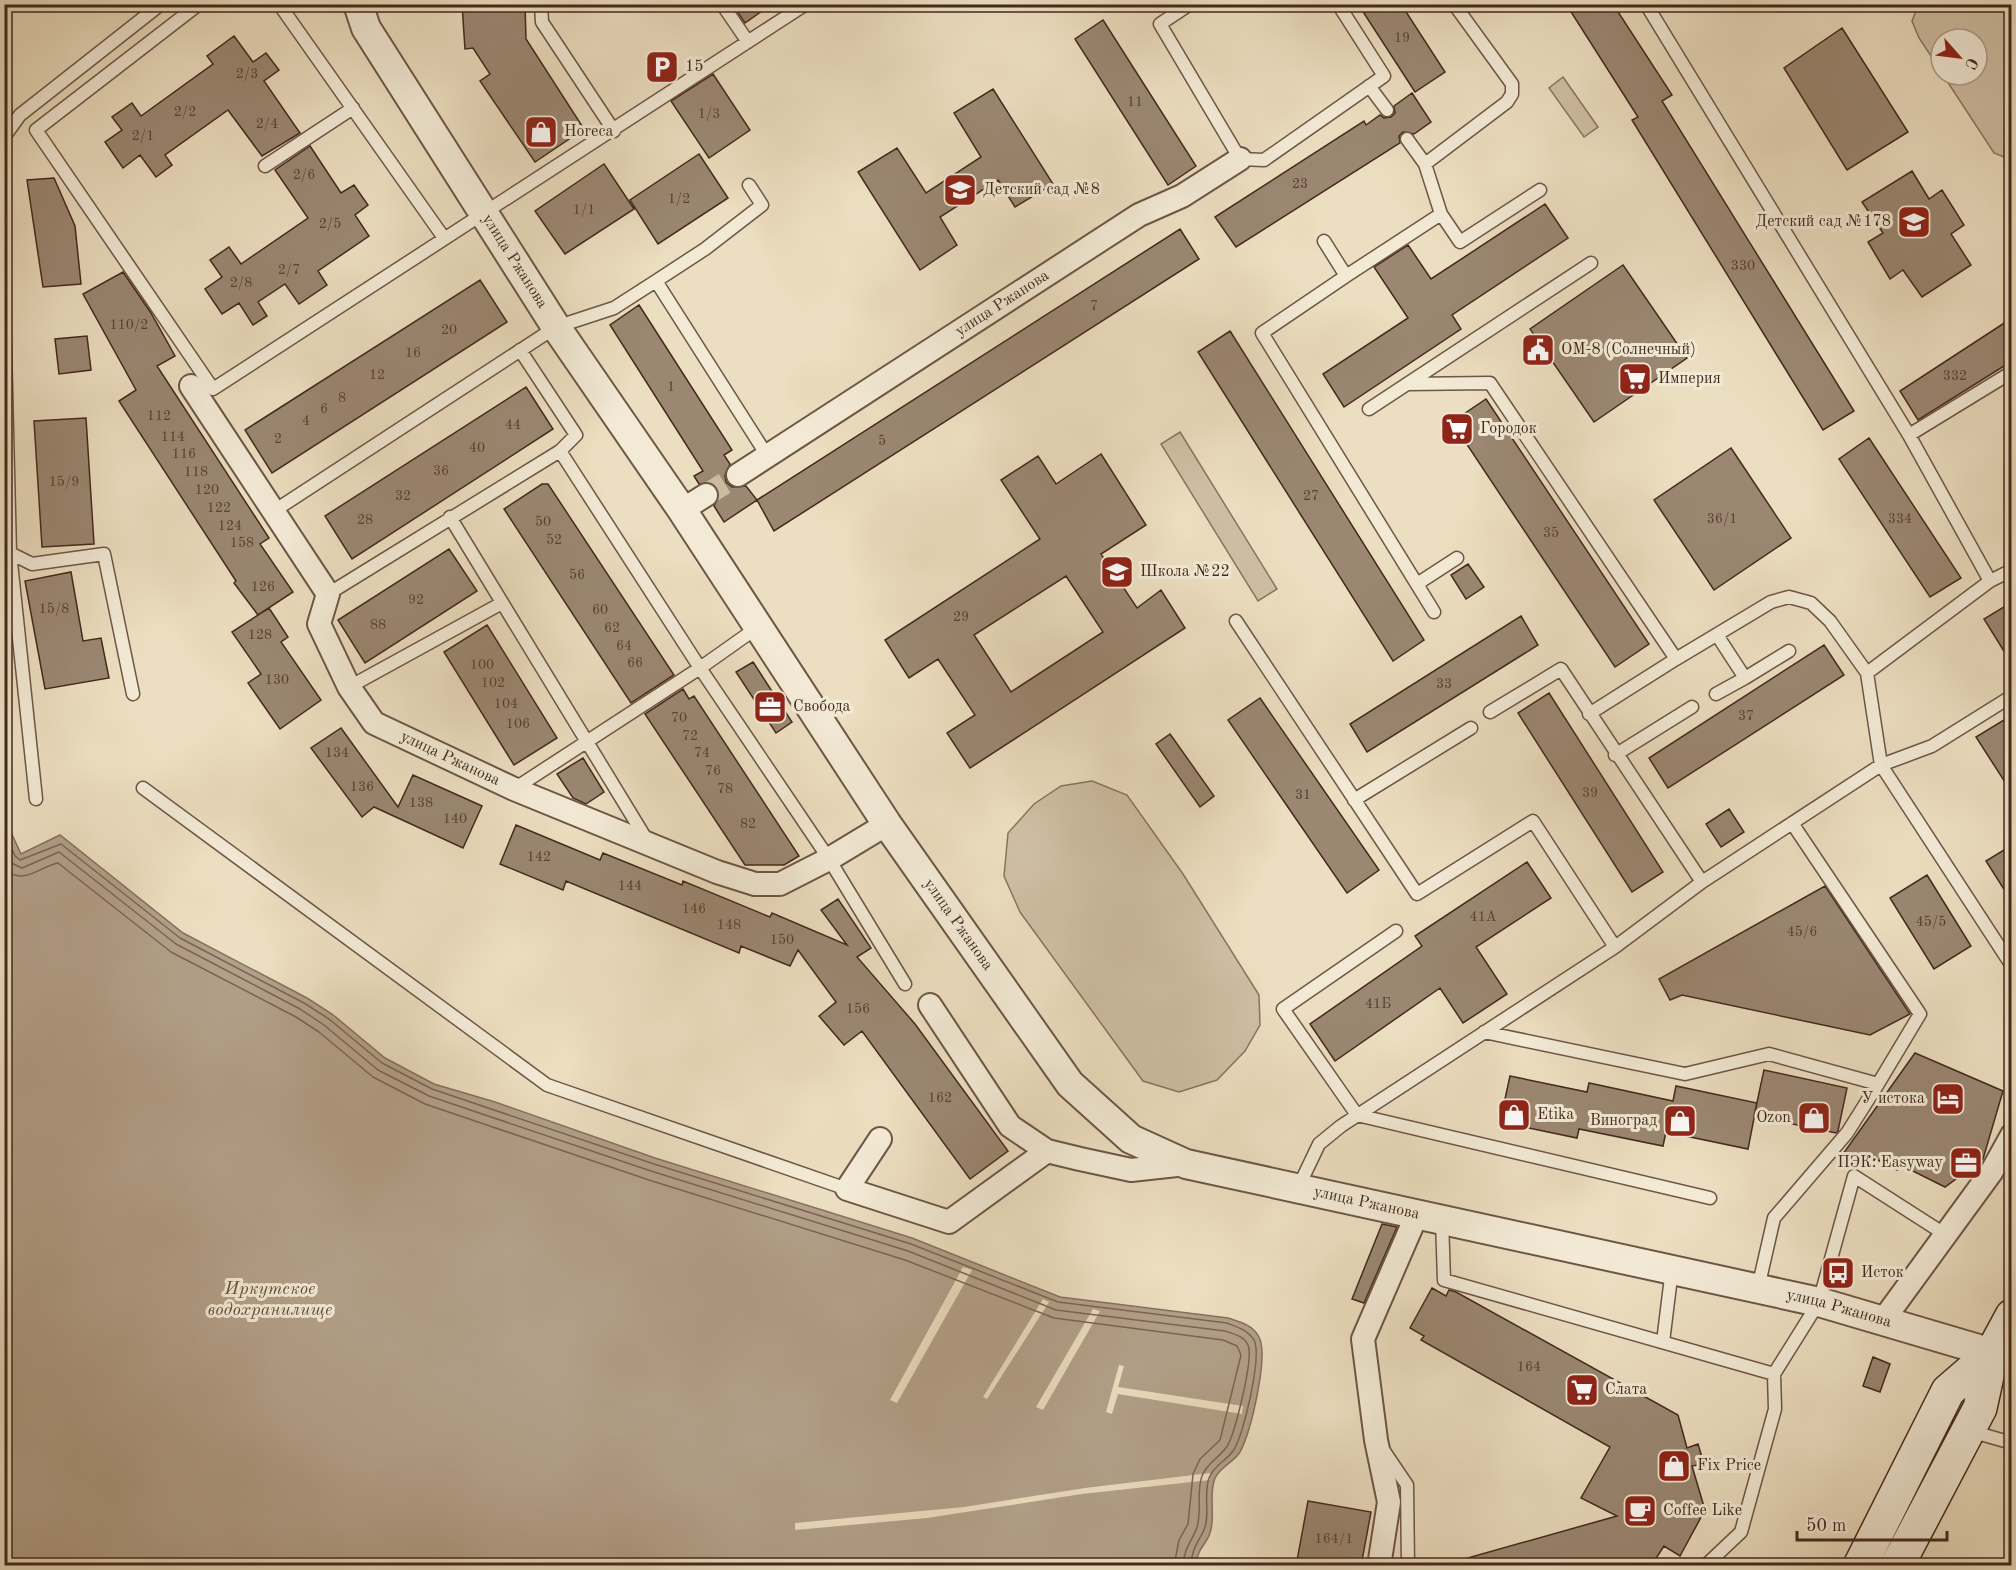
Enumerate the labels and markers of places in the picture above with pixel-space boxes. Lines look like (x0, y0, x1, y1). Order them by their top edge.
parking icon: 15 (644, 49, 680, 85)
place label: 15 (685, 59, 704, 75)
shop icon: Horeca (523, 114, 559, 150)
place label: Horeca (564, 124, 613, 140)
school or university icon: Детский сад №8 (942, 172, 978, 208)
place label: Детский сад №8 (983, 182, 1100, 198)
school or university icon: Детский сад №178 (1896, 204, 1932, 240)
place label: Детский сад №178 (1755, 214, 1891, 230)
public building icon: ОМ-8 (Солнечный) (1520, 332, 1556, 368)
place label: ОМ-8 (Солнечный) (1561, 341, 1696, 358)
supermarket icon: Империя (1617, 361, 1653, 397)
place label: Империя (1658, 371, 1721, 387)
supermarket icon: Городок (1439, 411, 1475, 447)
place label: Городок (1480, 421, 1537, 437)
school or university icon: Школа №22 (1099, 554, 1135, 590)
place label: Школа №22 (1140, 564, 1230, 580)
office icon: Свобода (752, 689, 788, 725)
place label: Свобода (793, 699, 851, 715)
hotel icon: У истока (1930, 1081, 1966, 1117)
place label: У истока (1861, 1091, 1925, 1107)
shop icon: Etika (1496, 1097, 1532, 1133)
shop icon: Ozon (1796, 1100, 1832, 1136)
shop icon: Виноград (1662, 1103, 1698, 1139)
place label: Etika (1537, 1107, 1574, 1123)
place label: Ozon (1756, 1110, 1791, 1126)
place label: Виноград (1590, 1113, 1657, 1129)
office icon: ПЭК: Easyway (1948, 1145, 1984, 1181)
place label: ПЭК: Easyway (1837, 1155, 1944, 1171)
bus stop icon: Исток (1820, 1255, 1856, 1291)
place label: Исток (1861, 1265, 1904, 1281)
supermarket icon: Слата (1564, 1372, 1600, 1408)
place label: Слата (1605, 1382, 1647, 1398)
shop icon: Fix Price (1656, 1448, 1692, 1484)
place label: Fix Price (1697, 1458, 1761, 1474)
cafe icon: Coffee Like (1622, 1493, 1658, 1529)
place label: Coffee Like (1663, 1503, 1742, 1519)

